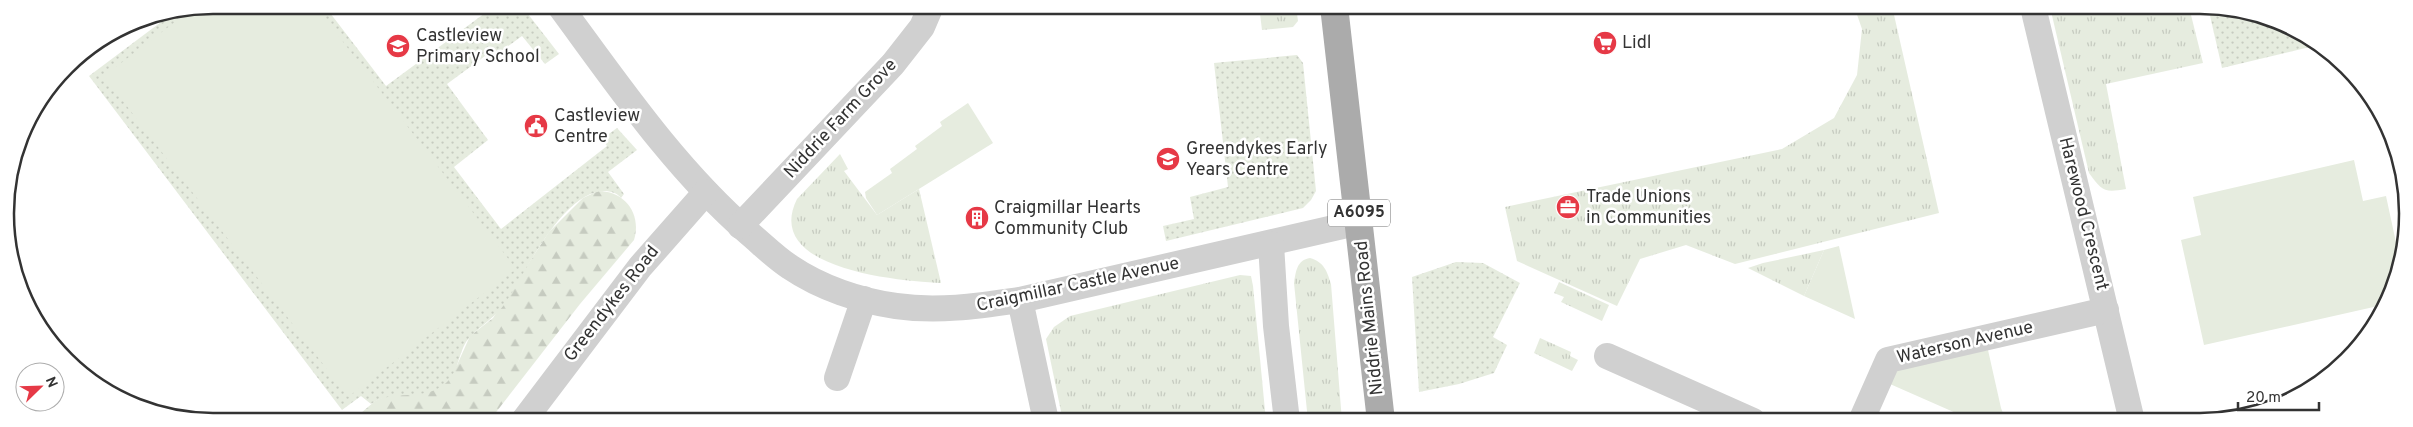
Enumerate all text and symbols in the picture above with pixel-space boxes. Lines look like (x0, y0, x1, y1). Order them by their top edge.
place label: Castleview Primary School (416, 25, 540, 69)
supermarket icon: Lidl (1592, 30, 1618, 56)
place label: Lidl (1622, 32, 1651, 55)
school or university icon: Castleview Primary School (385, 33, 411, 59)
street label: Niddrie Farm Grove (780, 54, 902, 184)
place label: Castleview Centre (554, 105, 640, 149)
public building icon: Castleview Centre (523, 113, 549, 139)
street label: Harewood Crescent (2053, 135, 2113, 293)
place label: Greendykes Early Years Centre (1186, 138, 1328, 182)
school or university icon: Greendykes Early Years Centre (1155, 146, 1181, 172)
place label: Trade Unions in Communities (1586, 186, 1711, 230)
office icon: Trade Unions in Communities (1555, 194, 1581, 220)
place label: Craigmillar Hearts Community Club (994, 197, 1141, 241)
road number: A6095 (1328, 200, 1390, 227)
building icon: Craigmillar Hearts Community Club (964, 205, 990, 231)
street label: Niddrie Mains Road (1350, 240, 1390, 396)
street label: Greendykes Road (559, 241, 665, 367)
street label: Craigmillar Castle Avenue (975, 252, 1181, 318)
street label: Waterson Avenue (1895, 316, 2035, 370)
north arrow (15, 362, 65, 412)
text: N (41, 375, 60, 390)
scale bar (2238, 380, 2319, 412)
text: 20 m (2246, 389, 2281, 408)

